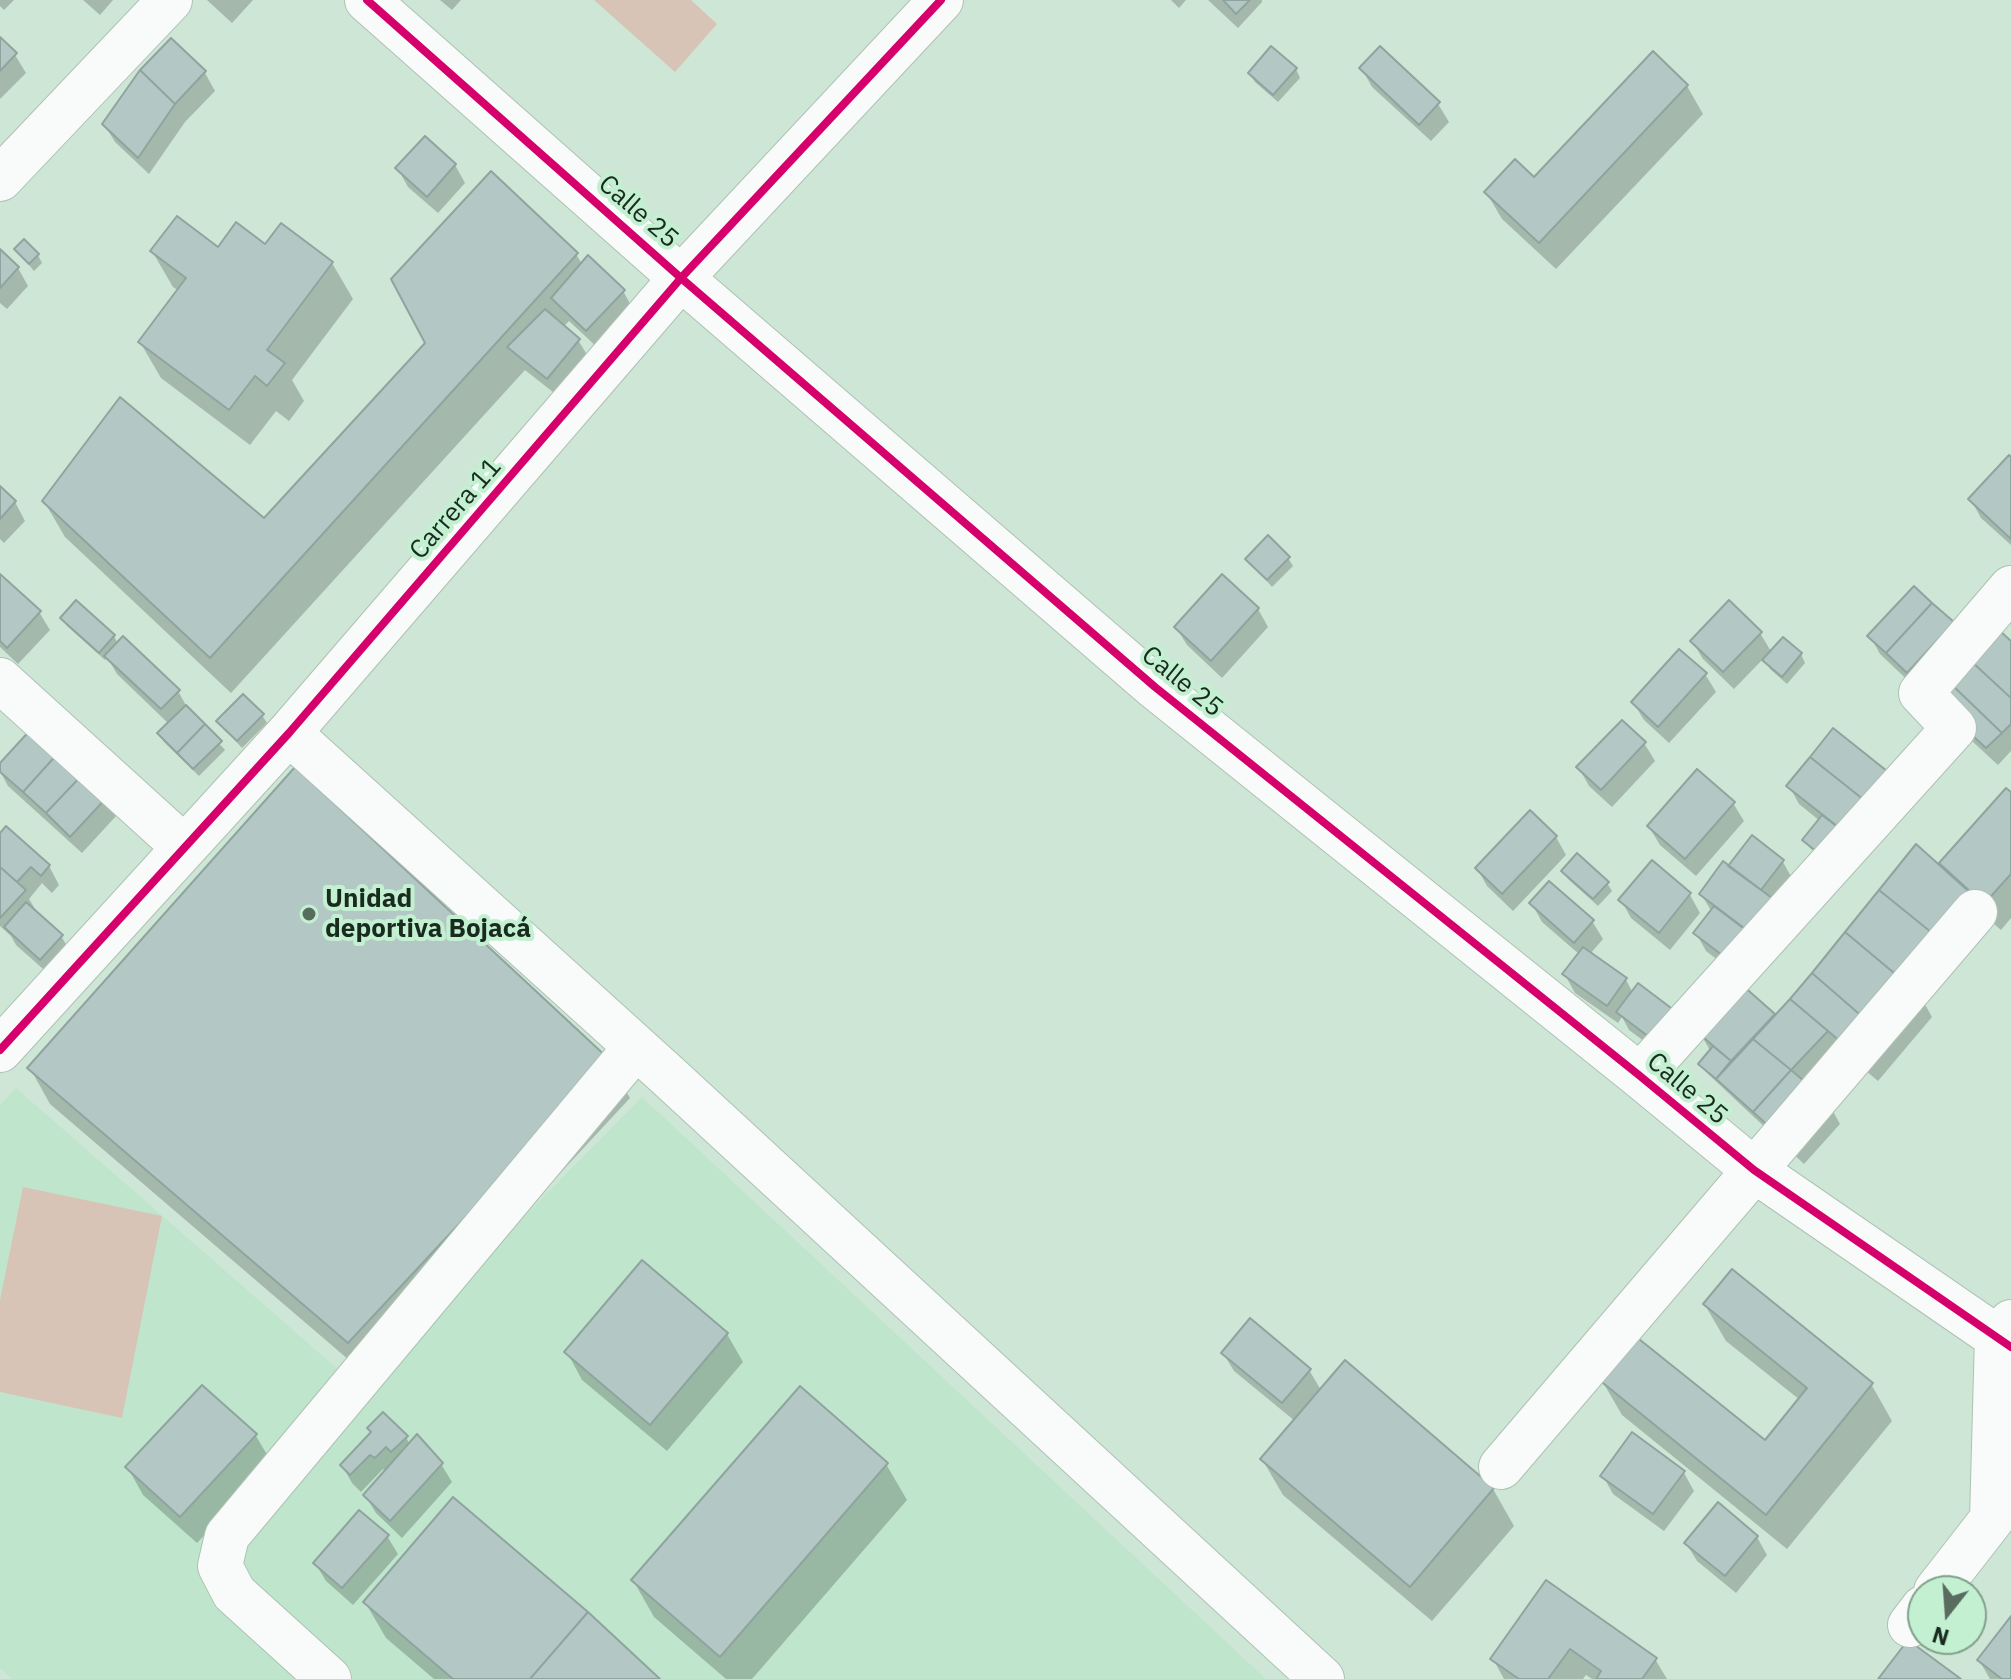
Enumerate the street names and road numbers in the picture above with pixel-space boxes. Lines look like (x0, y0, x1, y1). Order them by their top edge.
street label: Calle 25 (592, 169, 684, 255)
street label: Carrera 11 (404, 452, 508, 566)
street label: Calle 25 (1135, 640, 1229, 724)
street label: Calle 25 (1640, 1046, 1734, 1132)

